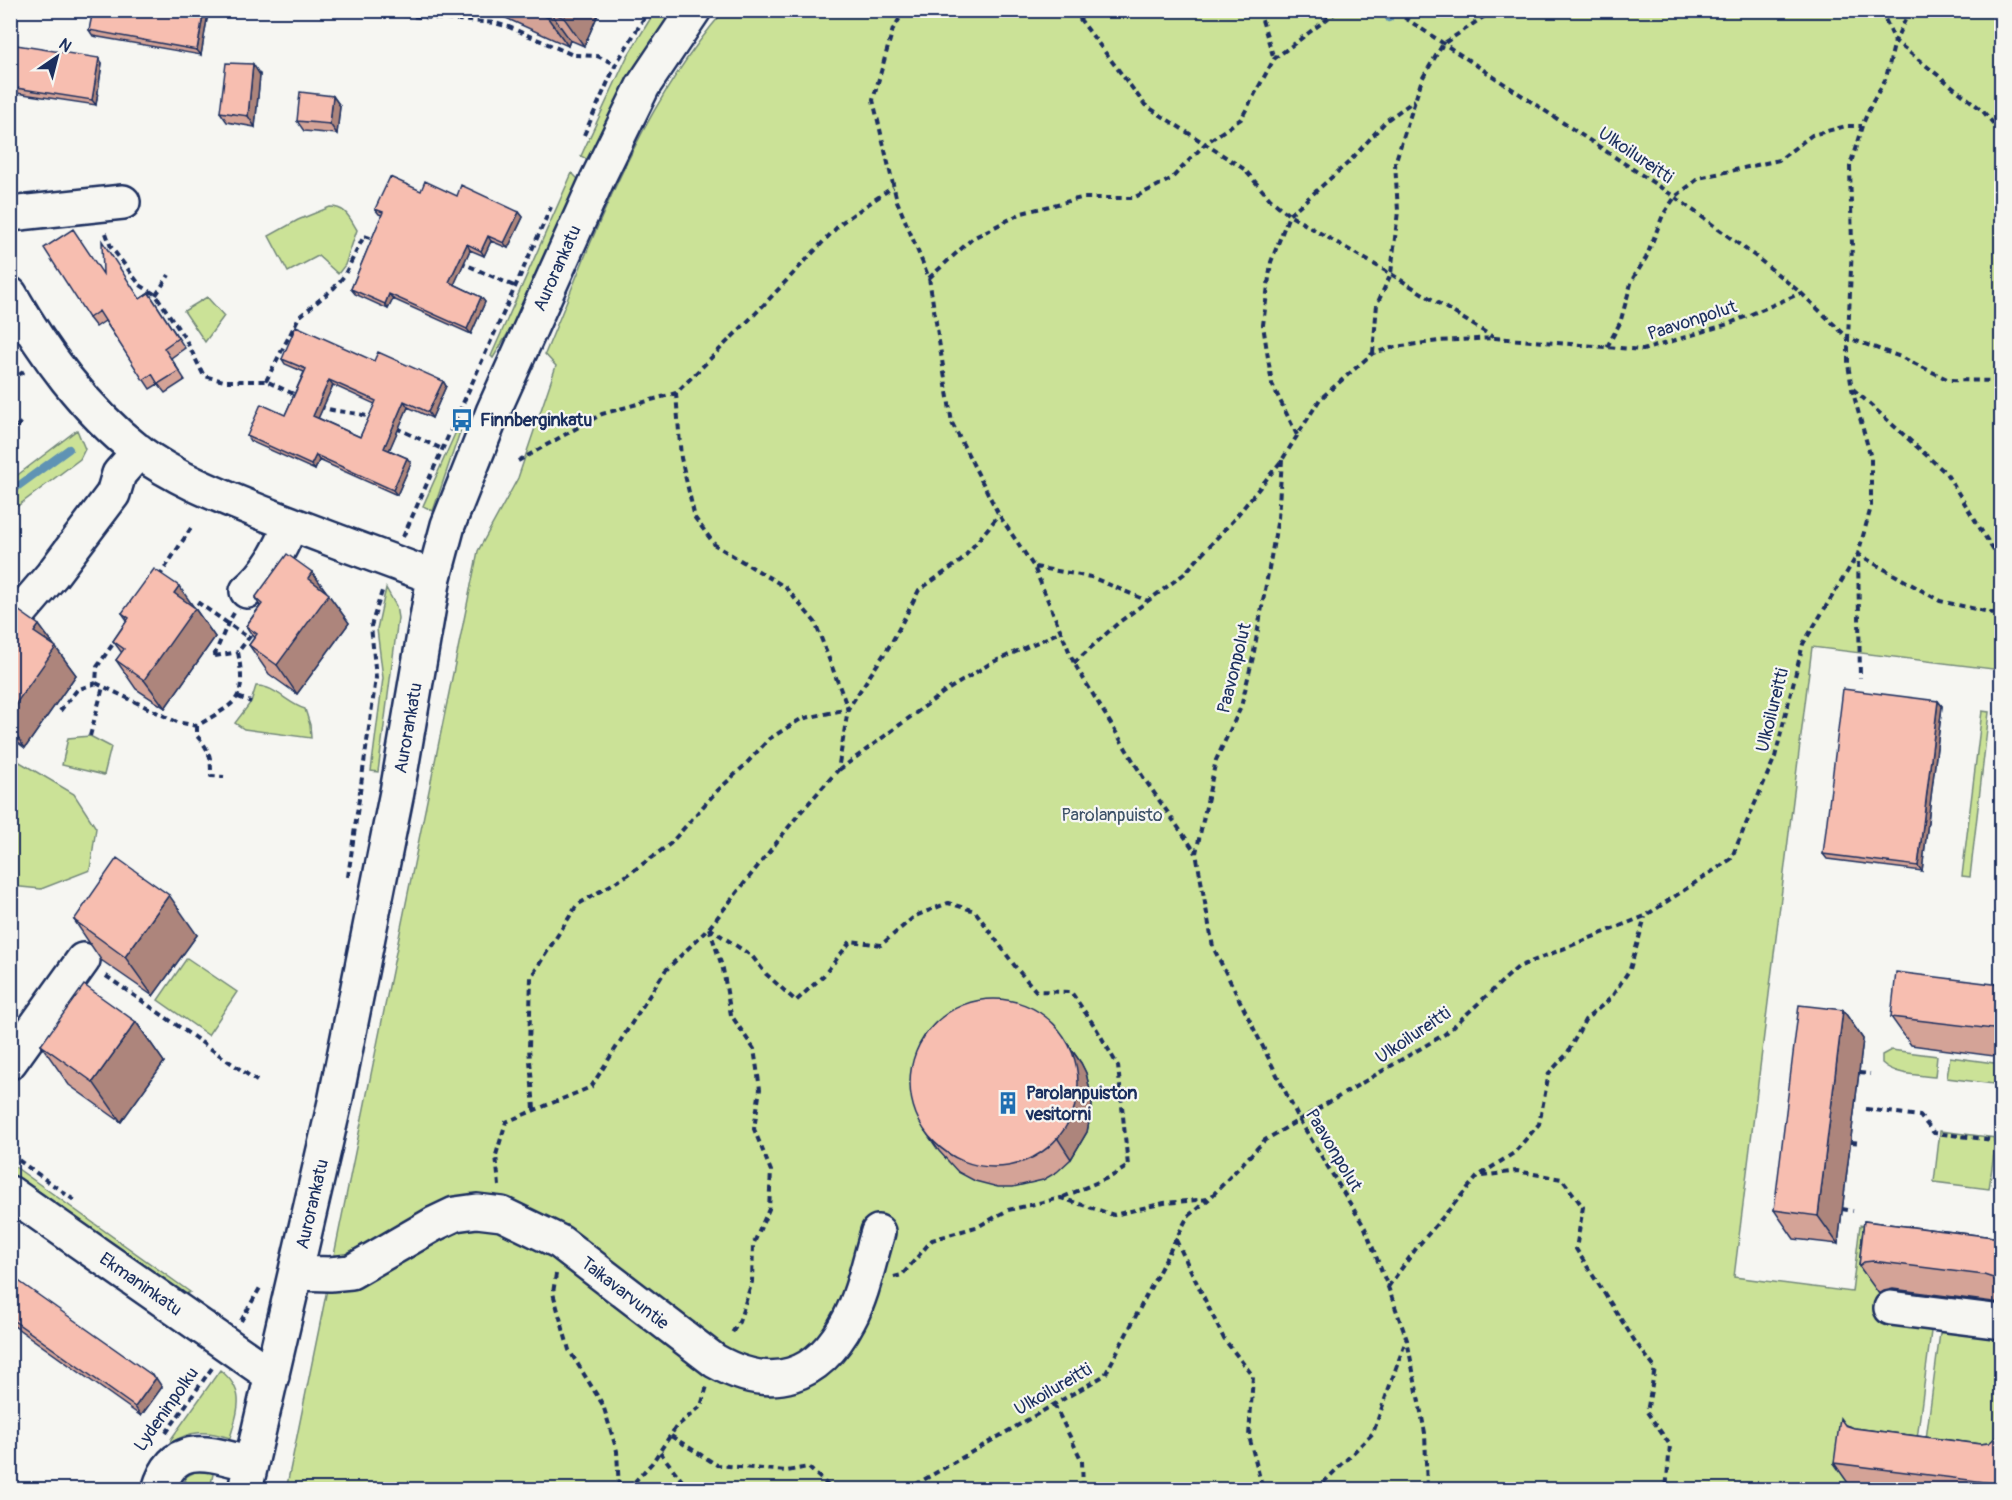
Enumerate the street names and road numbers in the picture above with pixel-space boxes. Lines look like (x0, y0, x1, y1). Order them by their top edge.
street label: Ulkoilureitti (1594, 122, 1678, 189)
street label: Aurorankatu (528, 222, 587, 315)
street label: Paavonpolut (1645, 295, 1740, 346)
street label: Paavonpolut (1212, 620, 1257, 716)
street label: Ulkoilureitti (1751, 666, 1794, 755)
street label: Aurorankatu (389, 681, 428, 775)
street label: Ulkoilureitti (1371, 1002, 1455, 1069)
street label: Paavonpolut (1300, 1105, 1368, 1196)
street label: Aurorankatu (291, 1157, 334, 1251)
street label: Ekmaninkatu (95, 1248, 187, 1321)
street label: Taikavarvuntie (576, 1252, 674, 1335)
street label: Ulkoilureitti (1010, 1358, 1096, 1421)
street label: Lydeninpolku (129, 1363, 204, 1456)

